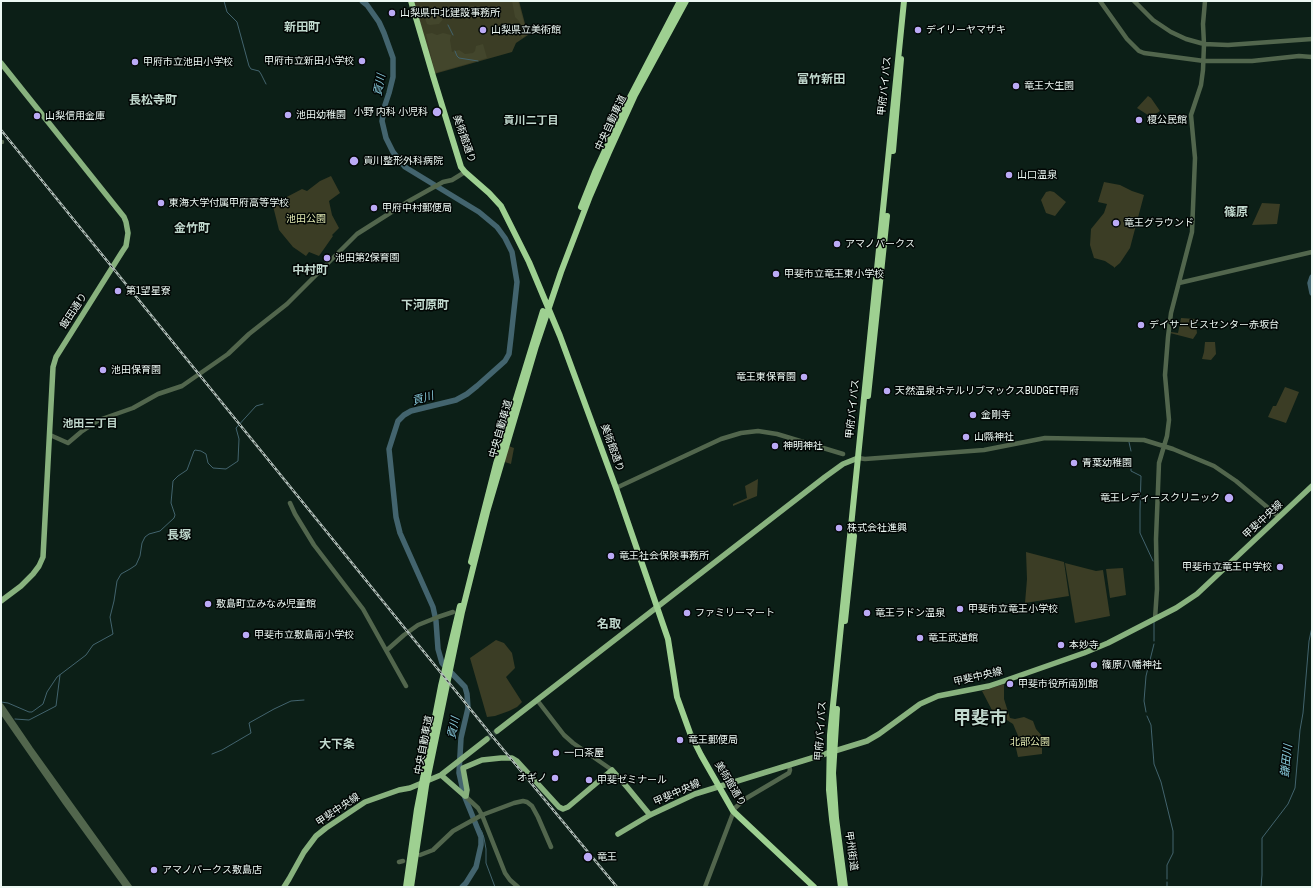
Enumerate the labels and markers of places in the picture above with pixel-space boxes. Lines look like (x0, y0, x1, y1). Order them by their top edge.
place label: 山梨県中北建設事務所 (400, 7, 500, 19)
marker: 山梨県中北建設事務所 (387, 8, 397, 18)
place label: 山梨県立美術館 (491, 24, 561, 36)
place label: デイリーヤマザキ (926, 24, 1006, 36)
marker: 山梨県立美術館 (478, 25, 488, 35)
marker: デイリーヤマザキ (913, 25, 923, 35)
place label: 甲府市立新田小学校 (264, 55, 354, 67)
place label: 甲府市立池田小学校 (143, 56, 233, 68)
marker: 甲府市立新田小学校 (357, 56, 367, 66)
marker: 甲府市立池田小学校 (130, 57, 140, 67)
place label: 竜王大生園 (1024, 80, 1074, 92)
marker: 竜王大生園 (1011, 81, 1021, 91)
place label: 小野 内科 小児科 (353, 106, 428, 118)
marker: 小野 内科 小児科 (431, 106, 443, 118)
place label: 池田幼稚園 (296, 109, 346, 121)
place label: 山梨信用金庫 (45, 110, 105, 122)
marker: 池田幼稚園 (283, 110, 293, 120)
marker: 山梨信用金庫 (32, 111, 42, 121)
place label: 榎公民館 (1147, 114, 1187, 126)
marker: 榎公民館 (1134, 115, 1144, 125)
marker: 貢川整形外科病院 (348, 155, 360, 167)
place label: 貢川整形外科病院 (363, 155, 443, 167)
place label: 山口温泉 (1017, 169, 1057, 181)
marker: 山口温泉 (1004, 170, 1014, 180)
place label: 東海大学付属甲府高等学校 (169, 197, 289, 209)
marker: 東海大学付属甲府高等学校 (156, 198, 166, 208)
place label: 甲府中村郵便局 (382, 202, 452, 214)
marker: 甲府中村郵便局 (369, 203, 379, 213)
place label: 竜王グラウンド (1124, 217, 1194, 229)
marker: 竜王グラウンド (1111, 218, 1121, 228)
place label: アマノパークス (845, 238, 915, 250)
marker: アマノパークス (832, 239, 842, 249)
place label: 池田第2保育園 (335, 252, 400, 264)
marker: 池田第2保育園 (322, 253, 332, 263)
place label: 甲斐市立竜王東小学校 (784, 268, 884, 280)
marker: 甲斐市立竜王東小学校 (771, 269, 781, 279)
place label: 第1望星寮 (126, 285, 171, 297)
marker: 第1望星寮 (113, 286, 123, 296)
place label: デイサービスセンター赤坂台 (1149, 319, 1279, 331)
marker: デイサービスセンター赤坂台 (1136, 320, 1146, 330)
place label: 池田保育園 (111, 364, 161, 376)
marker: 池田保育園 (98, 365, 108, 375)
place label: 竜王東保育園 (736, 371, 796, 383)
marker: 竜王東保育園 (799, 372, 809, 382)
place label: 天然温泉ホテルリブマックスBUDGET甲府 (895, 385, 1079, 397)
marker: 天然温泉ホテルリブマックスBUDGET甲府 (882, 386, 892, 396)
place label: 金剛寺 (981, 409, 1011, 421)
marker: 金剛寺 (968, 410, 978, 420)
place label: 山縣神社 (974, 431, 1014, 443)
marker: 山縣神社 (961, 432, 971, 442)
place label: 神明神社 (783, 440, 823, 452)
marker: 神明神社 (770, 441, 780, 451)
place label: 青葉幼稚園 (1082, 457, 1132, 469)
marker: 青葉幼稚園 (1069, 458, 1079, 468)
place label: 竜王レディースクリニック (1100, 492, 1220, 504)
marker: 竜王レディースクリニック (1223, 492, 1235, 504)
place label: 株式会社進興 (847, 522, 907, 534)
marker: 株式会社進興 (834, 523, 844, 533)
place label: 竜王社会保険事務所 (619, 550, 709, 562)
marker: 竜王社会保険事務所 (606, 551, 616, 561)
place label: 甲斐市立竜王中学校 (1182, 561, 1272, 573)
marker: 甲斐市立竜王中学校 (1275, 562, 1285, 572)
place label: 敷島町立みなみ児童館 (216, 598, 316, 610)
marker: 敷島町立みなみ児童館 (203, 599, 213, 609)
place label: 甲斐市立竜王小学校 (968, 603, 1058, 615)
marker: 甲斐市立竜王小学校 (955, 604, 965, 614)
place label: ファミリーマート (695, 607, 775, 619)
place label: 竜王ラドン温泉 (875, 607, 945, 619)
marker: ファミリーマート (682, 608, 692, 618)
marker: 竜王ラドン温泉 (862, 608, 872, 618)
place label: 甲斐市立敷島南小学校 (254, 629, 354, 641)
marker: 甲斐市立敷島南小学校 (241, 630, 251, 640)
place label: 竜王武道館 (928, 632, 978, 644)
marker: 竜王武道館 (915, 633, 925, 643)
place label: 本妙寺 (1069, 639, 1099, 651)
marker: 本妙寺 (1056, 640, 1066, 650)
place label: 篠原八幡神社 (1102, 659, 1162, 671)
marker: 篠原八幡神社 (1089, 660, 1099, 670)
place label: 甲斐市役所南別館 (1018, 678, 1098, 690)
marker: 甲斐市役所南別館 (1005, 679, 1015, 689)
place label: 竜王郵便局 (688, 734, 738, 746)
marker: 竜王郵便局 (675, 735, 685, 745)
place label: 一口茶屋 (564, 747, 604, 759)
marker: 一口茶屋 (551, 748, 561, 758)
place label: オギノ (517, 772, 547, 784)
marker: オギノ (550, 773, 560, 783)
place label: 甲斐ゼミナール (597, 774, 667, 786)
marker: 甲斐ゼミナール (584, 775, 594, 785)
marker: 竜王 (582, 851, 594, 863)
place label: 竜王 (597, 851, 617, 863)
place label: アマノパークス敷島店 (162, 864, 262, 876)
marker: アマノパークス敷島店 (149, 865, 159, 875)

